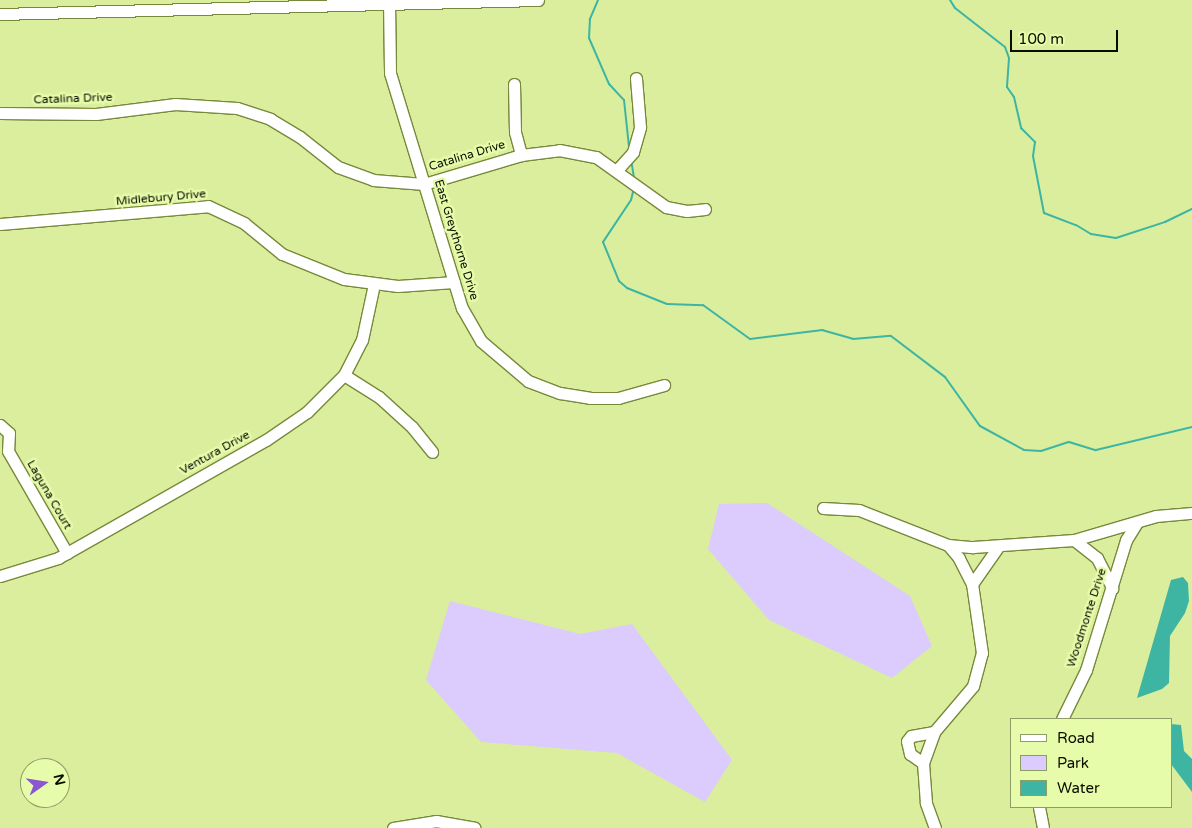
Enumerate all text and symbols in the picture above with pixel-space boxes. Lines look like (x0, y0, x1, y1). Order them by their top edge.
scale bar (1012, 20, 1120, 52)
text: 100 m (1018, 30, 1064, 48)
street label: Catalina Drive (33, 90, 113, 108)
street label: Catalina Drive (427, 138, 507, 174)
street label: East Greythorne Drive (431, 178, 481, 302)
street label: Midlebury Drive (115, 187, 207, 209)
street label: Ventura Drive (178, 428, 252, 478)
street label: Laguna Court (23, 458, 75, 532)
street label: Woodmonte Drive (1064, 567, 1110, 669)
legend (1010, 718, 1172, 808)
text: Road (1057, 729, 1095, 747)
text: Park (1057, 754, 1089, 772)
north arrow (20, 758, 70, 808)
text: N (50, 772, 69, 787)
text: Water (1057, 779, 1100, 797)

